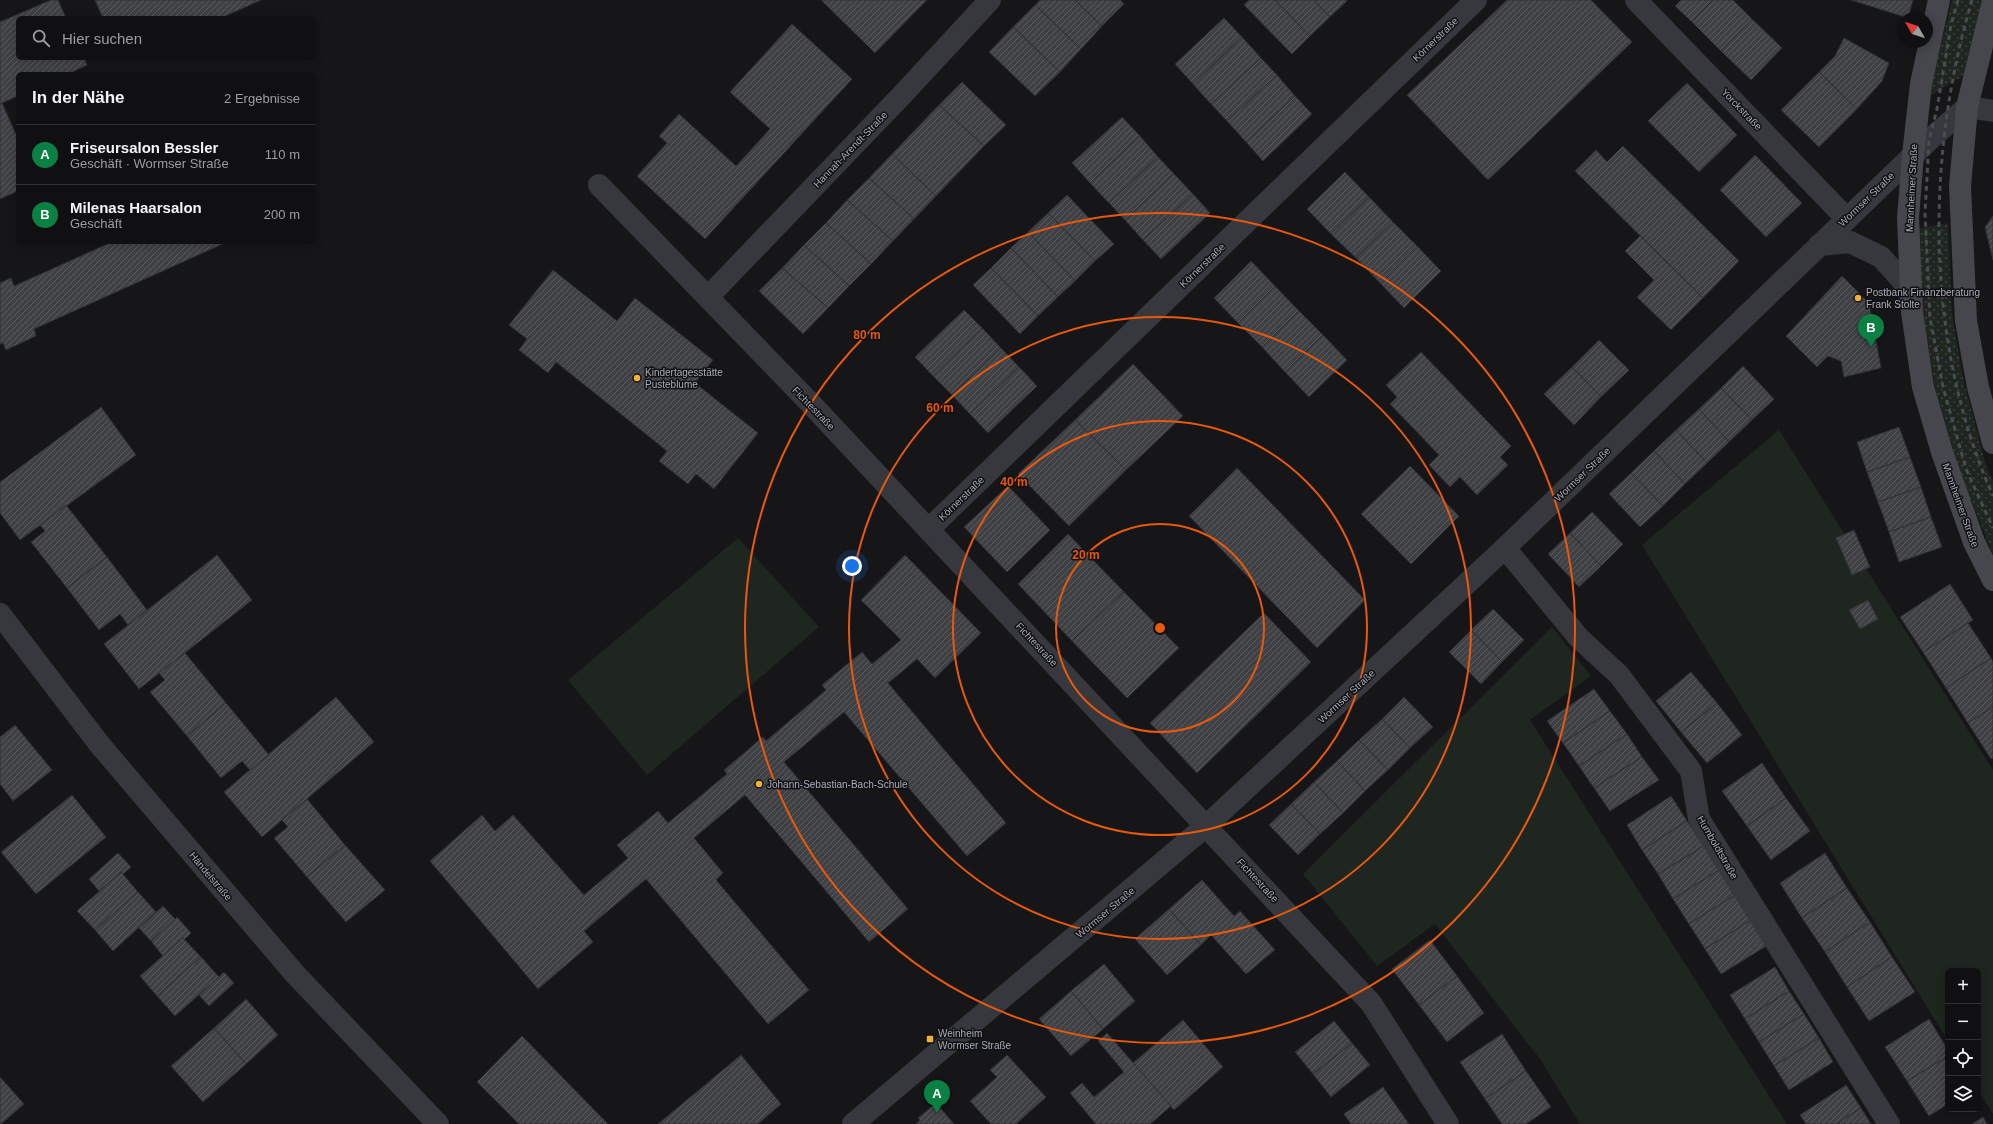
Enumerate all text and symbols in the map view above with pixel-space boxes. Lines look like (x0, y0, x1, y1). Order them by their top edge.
north arrow (1897, 12, 1933, 48)
street label: Körnerstraße (1411, 15, 1460, 64)
search box (16, 16, 316, 60)
icon: search (30, 27, 52, 49)
text: Hier suchen (62, 30, 142, 47)
street label: Yorckstraße (1719, 86, 1764, 133)
text: In der Nähe (32, 88, 125, 107)
text: 2 Ergebnisse (224, 91, 300, 106)
street label: Hannah-Arendt-Straße (811, 109, 890, 190)
text: Friseursalon Bessler (70, 139, 218, 156)
street label: Mannheimer Straße (1904, 143, 1919, 232)
text: A (40, 147, 50, 162)
text: 110 m (265, 147, 300, 162)
text: Geschäft · Wormser Straße (70, 156, 229, 171)
street label: Wormser Straße (1836, 170, 1897, 229)
text: Milenas Haarsalon (70, 199, 202, 216)
text: B (40, 207, 50, 222)
text: 200 m (264, 207, 300, 222)
text: Geschäft (70, 216, 122, 231)
street label: Körnerstraße (1178, 241, 1227, 290)
place label: Postbank Finanzberatung Frank Stolte (1866, 287, 1980, 310)
marker: Postbank Finanzberatung Frank Stolte (1853, 293, 1863, 303)
pin: B (1858, 314, 1884, 347)
text: 80 m (853, 328, 881, 342)
place label: Kindertagesstätte Pusteblume (645, 367, 723, 390)
marker: Kindertagesstätte Pusteblume (632, 373, 642, 383)
street label: Fichtestraße (790, 385, 837, 432)
text: 60 m (926, 401, 954, 415)
street label: Wormser Straße (1552, 445, 1613, 504)
street label: Mannheimer Straße (1940, 462, 1981, 549)
street label: Körnerstraße (937, 474, 986, 523)
text: 40 m (1000, 475, 1028, 489)
text: 20 m (1072, 548, 1100, 562)
your location (842, 556, 862, 576)
street label: Fichtestraße (1014, 620, 1060, 669)
centre of rings (1153, 621, 1167, 635)
street label: Wormser Straße (1316, 667, 1377, 725)
marker: Johann-Sebastian-Bach-Schule (754, 779, 764, 789)
place label: Johann-Sebastian-Bach-Schule (767, 779, 908, 790)
street label: Humboldtstraße (1695, 814, 1740, 881)
street label: Händelstraße (187, 850, 234, 903)
street label: Fichtestraße (1235, 856, 1281, 905)
street label: Wormser Straße (1074, 884, 1137, 940)
map controls (1945, 968, 1981, 1112)
button: + (1945, 968, 1981, 1004)
button: − (1945, 1004, 1981, 1040)
place label: Weinheim Wormser Straße (938, 1028, 1012, 1051)
marker: Weinheim Wormser Straße (925, 1034, 935, 1044)
button: locate (1945, 1040, 1981, 1076)
button: layers (1945, 1076, 1981, 1112)
pin: A (924, 1080, 950, 1113)

